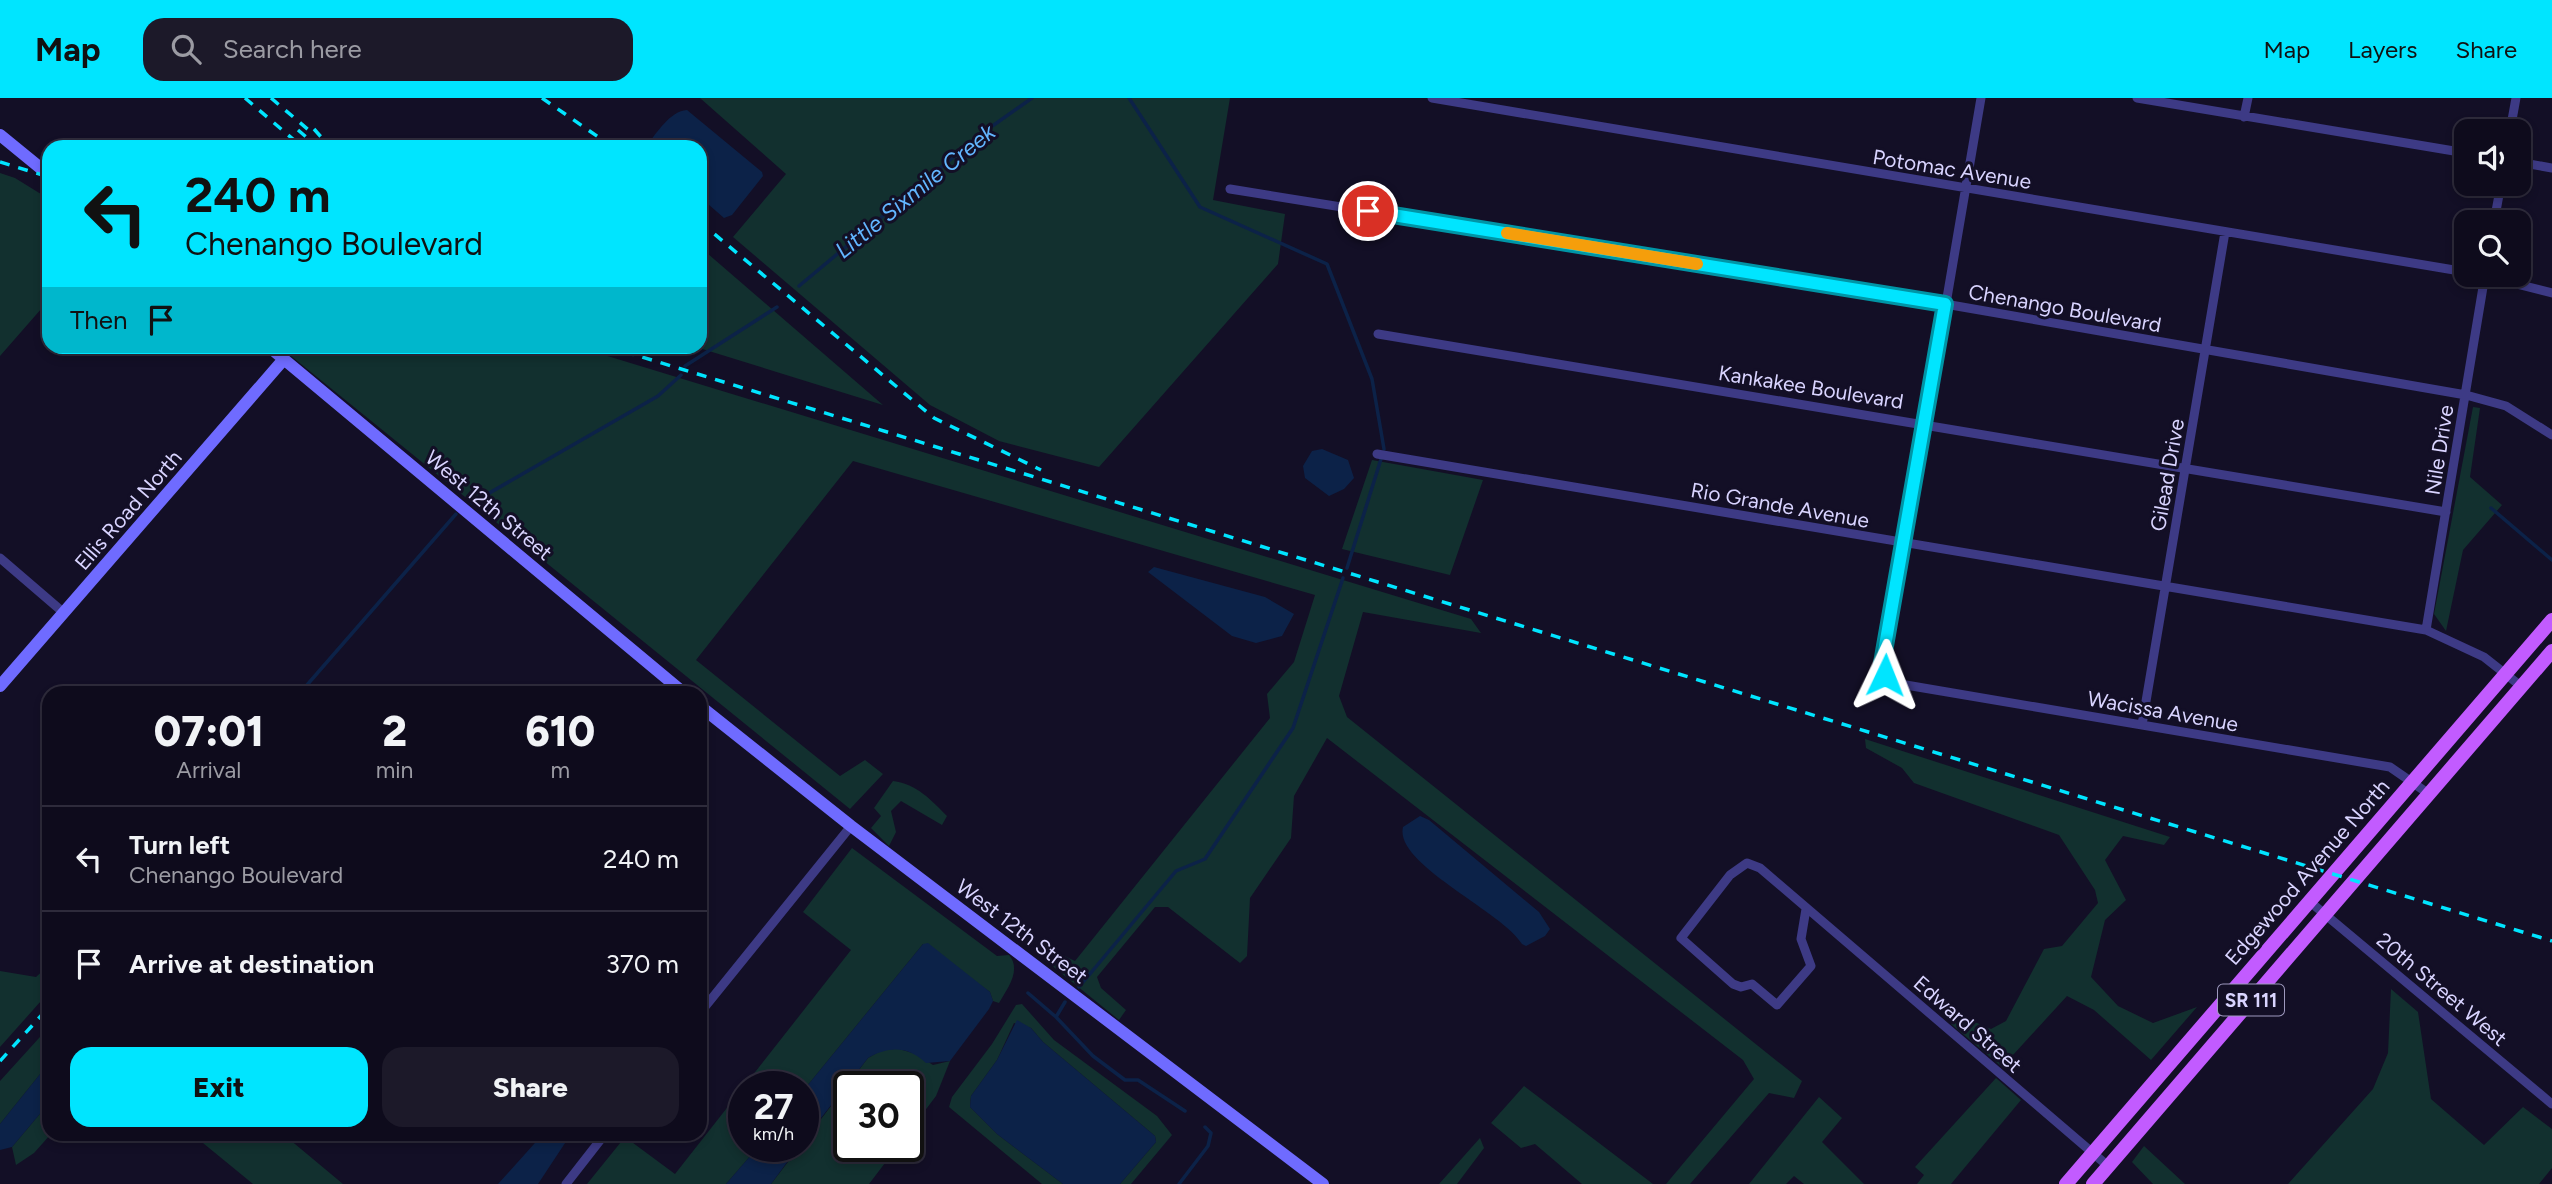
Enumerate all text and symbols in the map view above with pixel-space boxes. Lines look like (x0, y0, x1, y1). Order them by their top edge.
search box (143, 18, 633, 81)
text: Map (35, 30, 101, 69)
icon: search (167, 30, 205, 68)
text: Search here (223, 33, 362, 65)
text: Map (2263, 35, 2310, 64)
text: Layers (2348, 35, 2417, 64)
text: Share (2455, 35, 2517, 64)
water label: Little Sixmile Creek (829, 117, 1001, 264)
map controls (2454, 119, 2531, 287)
button: sound (2454, 119, 2531, 196)
street label: Potomac Avenue (1871, 144, 2033, 194)
text: 240 m (185, 165, 331, 224)
icon: left (70, 168, 161, 259)
pin (1338, 181, 1398, 241)
icon: arrive (1349, 192, 1387, 230)
button: search (2454, 210, 2531, 287)
text: Chenango Boulevard (185, 225, 483, 263)
street label: Chenango Boulevard (1967, 279, 2163, 337)
icon: arrive (142, 301, 180, 339)
text: Then (70, 304, 128, 336)
street label: Kankakee Boulevard (1717, 360, 1905, 414)
street label: Nile Drive (2420, 403, 2458, 497)
street label: Gilead Drive (2145, 417, 2189, 533)
street label: Ellis Road North (69, 445, 187, 575)
street label: West 12th Street (421, 445, 557, 565)
street label: Rio Grande Avenue (1689, 477, 1871, 533)
position arrow (1848, 638, 1922, 712)
street label: Wacissa Avenue (2086, 685, 2240, 737)
text: 07:01 (154, 706, 264, 757)
text: 2 (382, 706, 407, 757)
text: 610 (525, 706, 595, 757)
text: Arrival (176, 756, 241, 784)
text: min (376, 756, 413, 784)
text: m (550, 756, 570, 784)
street label: Edgewood Avenue North (2220, 774, 2394, 970)
text: Turn left (129, 829, 230, 861)
icon: left (70, 840, 108, 878)
text: 240 m (603, 843, 679, 875)
text: Chenango Boulevard (129, 861, 343, 889)
street label: West 12th Street (951, 874, 1093, 988)
street label: 20th Street West (2372, 927, 2512, 1051)
icon: arrive (70, 945, 108, 983)
text: Arrive at destination (129, 948, 374, 980)
text: 370 m (606, 948, 679, 980)
street label: Edward Street (1909, 970, 2027, 1078)
road number: SR 111 (2218, 985, 2284, 1016)
button: Exit (70, 1047, 368, 1127)
button: Share (382, 1047, 679, 1127)
speed limit sign: 30 (833, 1071, 924, 1162)
text: 27 (754, 1086, 793, 1128)
text: km/h (753, 1123, 794, 1145)

